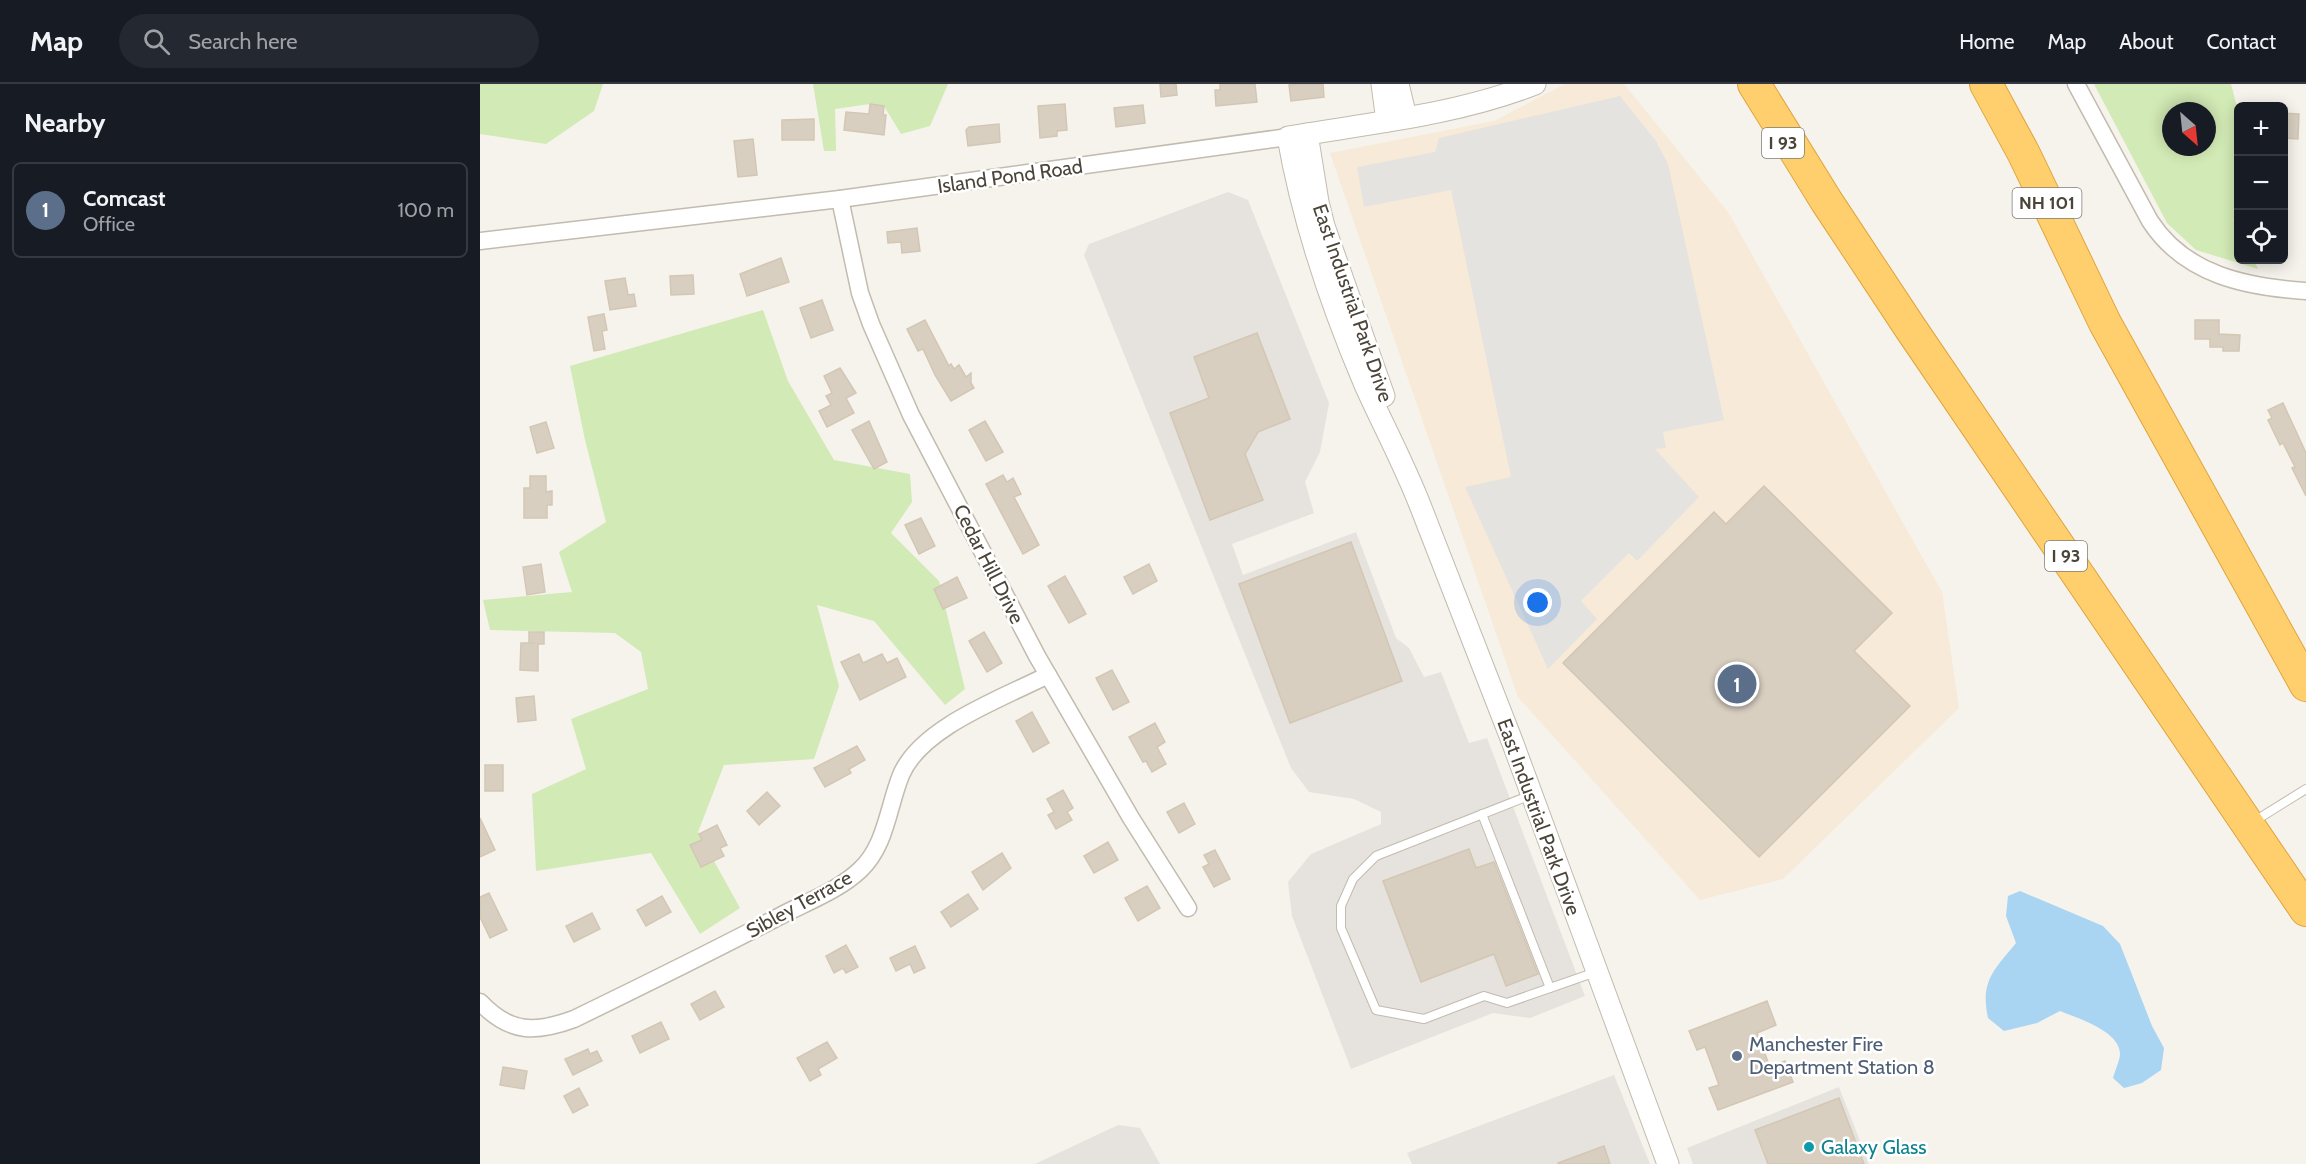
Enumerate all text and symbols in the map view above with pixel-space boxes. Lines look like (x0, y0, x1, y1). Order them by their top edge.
search box (119, 14, 539, 68)
text: Map (30, 24, 83, 58)
icon: search (140, 25, 173, 58)
text: Search here (188, 28, 297, 55)
text: Home (1959, 29, 2015, 54)
text: Map (2048, 29, 2086, 54)
text: About (2119, 29, 2173, 54)
text: Contact (2206, 29, 2276, 54)
north arrow (2162, 102, 2216, 156)
map controls (2234, 102, 2288, 264)
button: + (2234, 102, 2288, 156)
text: Nearby (24, 107, 105, 139)
road number: I 93 (1762, 128, 1804, 158)
street label: Island Pond Road (936, 154, 1084, 198)
button: − (2234, 156, 2288, 210)
text: Comcast (83, 185, 166, 212)
road number: NH 101 (2012, 188, 2082, 218)
text: 1 (42, 198, 49, 222)
text: 100 m (398, 198, 454, 222)
street label: East Industrial Park Drive (1308, 201, 1398, 405)
button: locate (2234, 210, 2288, 264)
text: Office (83, 212, 135, 236)
street label: Cedar Hill Drive (949, 500, 1029, 628)
road number: I 93 (2045, 541, 2087, 571)
your location (1523, 588, 1552, 617)
pin: 1 (1718, 662, 1756, 706)
street label: East Industrial Park Drive (1492, 715, 1586, 919)
street label: Sibley Terrace (742, 865, 856, 943)
place label: Manchester Fire Department Station 8 (1749, 1032, 1935, 1079)
marker: Manchester Fire Department Station 8 (1730, 1049, 1744, 1063)
place label: Galaxy Glass (1821, 1135, 1927, 1159)
marker: Galaxy Glass (1802, 1140, 1816, 1154)

